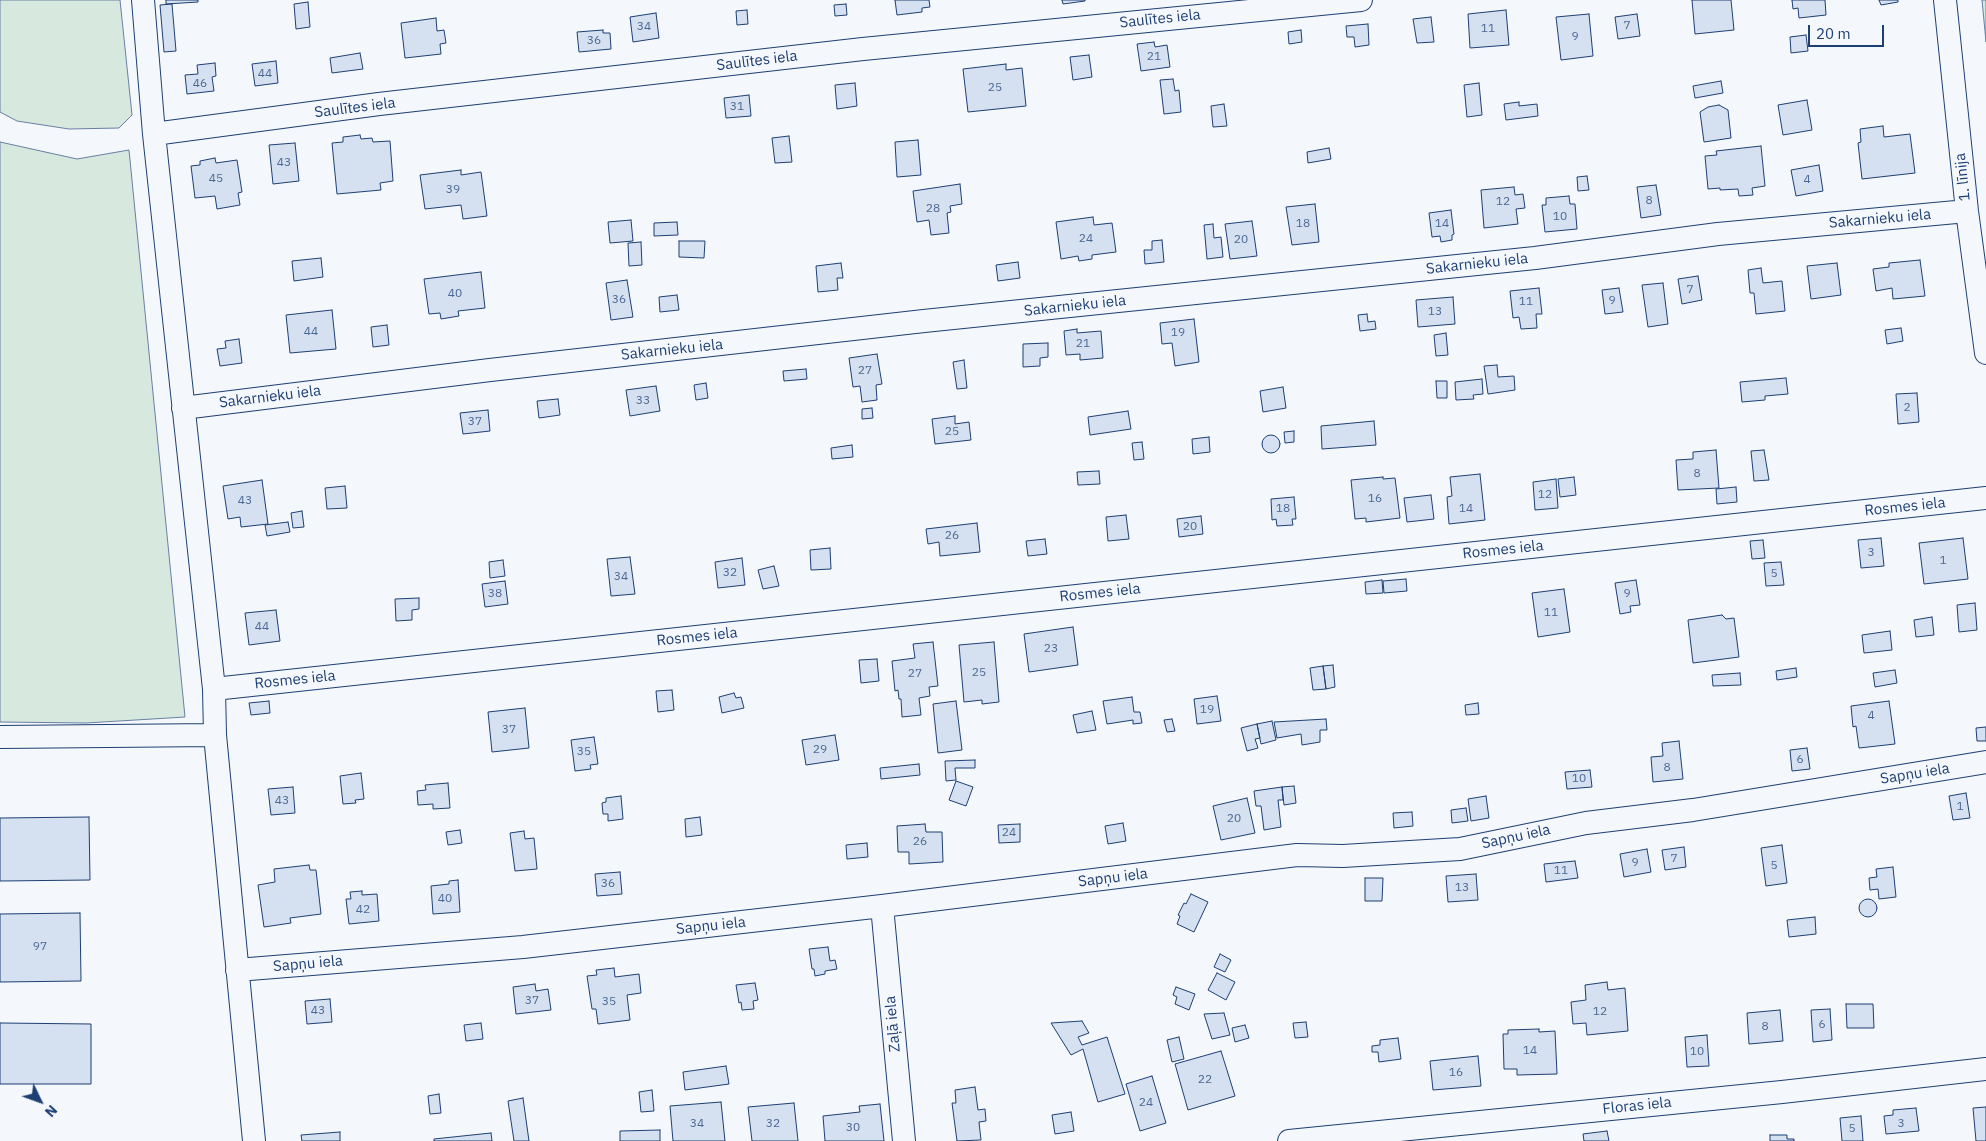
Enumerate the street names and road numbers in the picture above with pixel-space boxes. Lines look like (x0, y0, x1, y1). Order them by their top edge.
street label: Saulītes iela (1119, 6, 1201, 32)
street label: Saulītes iela (715, 47, 799, 75)
street label: Saulītes iela (313, 94, 397, 122)
street label: 1. līnija (1952, 152, 1974, 202)
street label: Sakarnieku iela (1828, 206, 1932, 232)
street label: Sakarnieku iela (1425, 250, 1529, 278)
street label: Sakarnieku iela (1023, 292, 1127, 320)
street label: Sakarnieku iela (620, 336, 724, 364)
street label: Sakarnieku iela (218, 382, 322, 412)
street label: Rosmes iela (1864, 494, 1946, 520)
street label: Rosmes iela (1462, 537, 1544, 563)
street label: Rosmes iela (1059, 580, 1141, 606)
street label: Rosmes iela (656, 624, 738, 650)
street label: Rosmes iela (254, 667, 336, 693)
street label: Sapņu iela (1879, 760, 1951, 788)
street label: Sapņu iela (1480, 821, 1552, 853)
street label: Sapņu iela (1077, 865, 1149, 891)
street label: Sapņu iela (675, 913, 747, 939)
street label: Sapņu iela (272, 952, 344, 976)
street label: Zaļā iela (882, 995, 904, 1053)
street label: Floras iela (1602, 1093, 1672, 1119)

